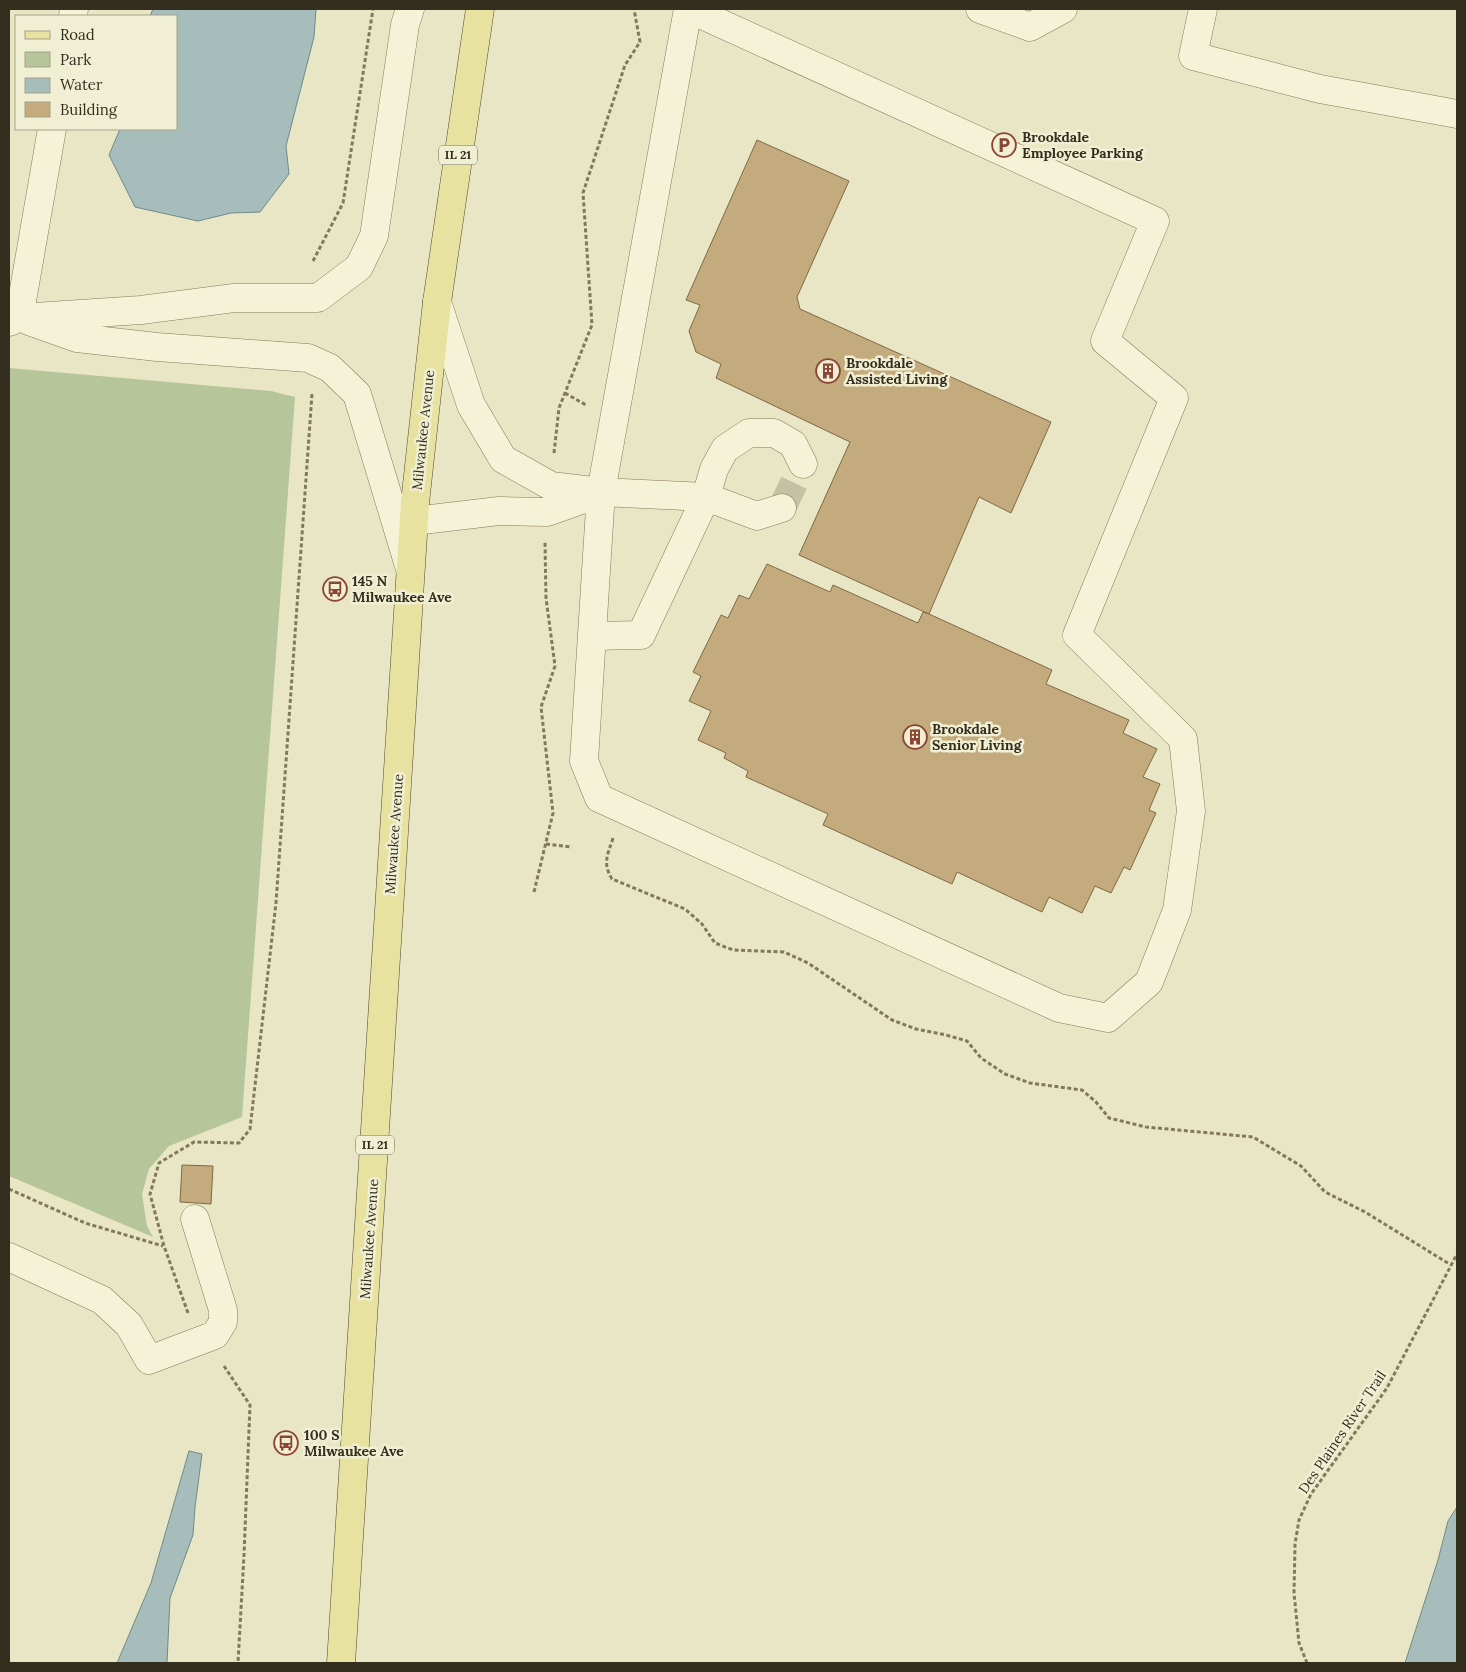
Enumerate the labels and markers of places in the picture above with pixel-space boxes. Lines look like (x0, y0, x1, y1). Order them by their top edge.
place label: Brookdale Employee Parking (1022, 128, 1144, 162)
parking icon: Brookdale Employee Parking (991, 132, 1017, 158)
place label: Brookdale Assisted Living (846, 354, 949, 388)
building icon: Brookdale Assisted Living (815, 358, 841, 384)
place label: 145 N Milwaukee Ave (352, 572, 452, 606)
bus stop icon: 145 N Milwaukee Ave (322, 576, 348, 602)
place label: Brookdale Senior Living (932, 720, 1023, 754)
building icon: Brookdale Senior Living (902, 724, 928, 750)
place label: 100 S Milwaukee Ave (304, 1426, 404, 1460)
bus stop icon: 100 S Milwaukee Ave (273, 1430, 299, 1456)

